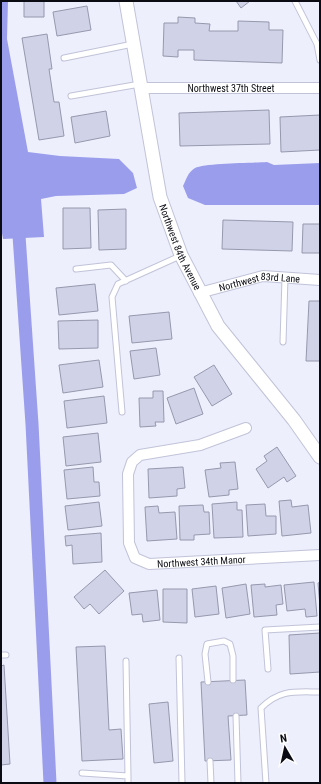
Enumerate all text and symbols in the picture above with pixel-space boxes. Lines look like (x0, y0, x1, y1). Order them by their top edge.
street label: Northwest 37th Street (188, 83, 274, 94)
street label: Northwest 84th Avenue (158, 203, 204, 292)
street label: Northwest 83rd Lane (218, 270, 301, 293)
street label: Northwest 34th Manor (157, 553, 246, 569)
north arrow (265, 728, 305, 768)
text: N (279, 732, 288, 746)

